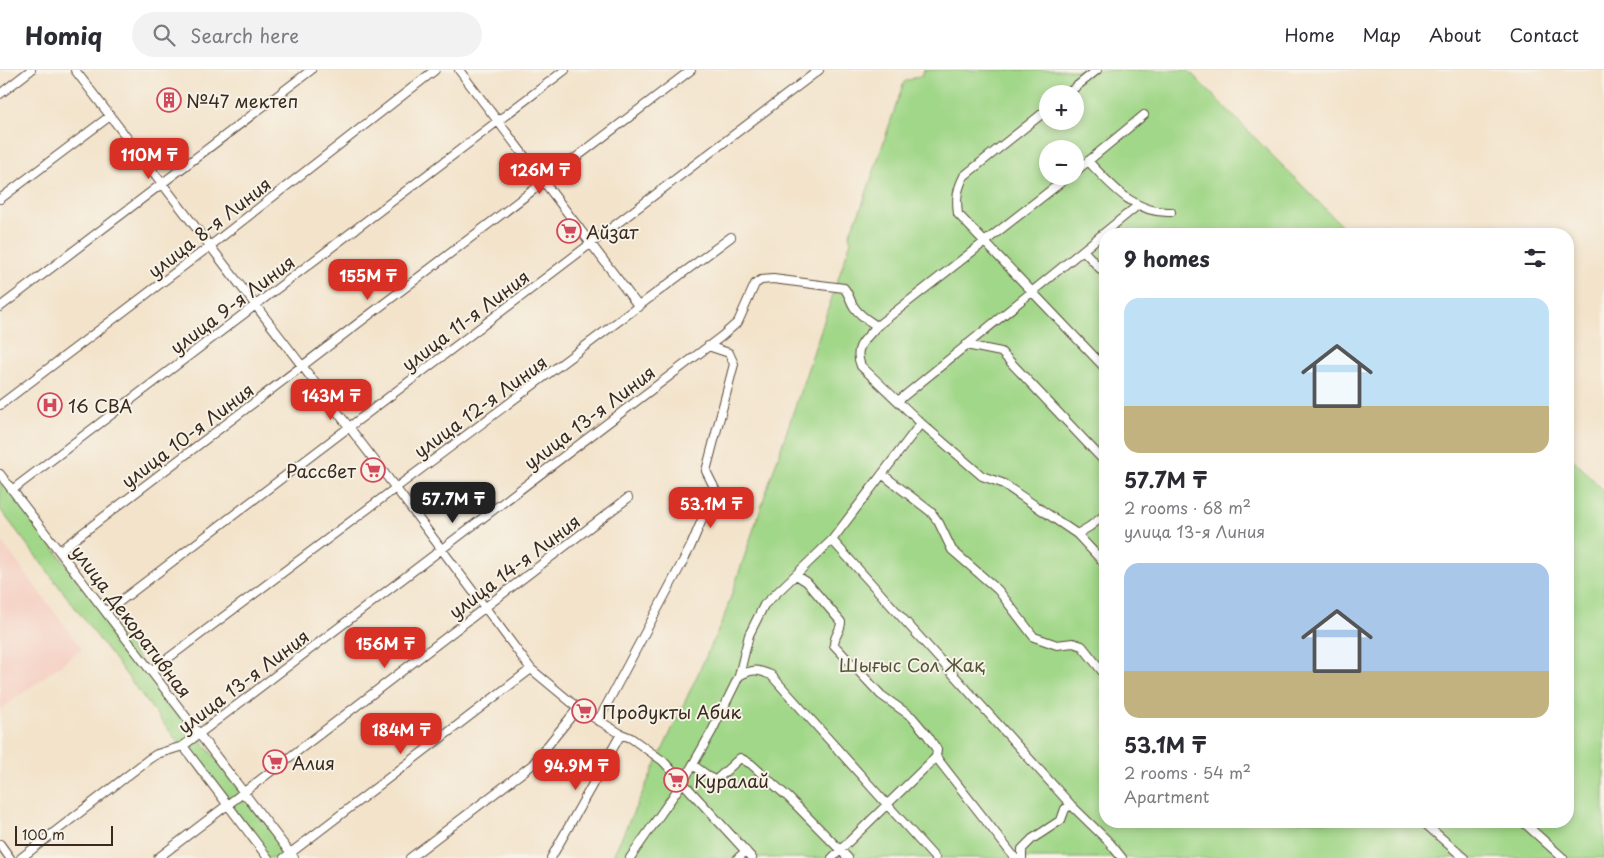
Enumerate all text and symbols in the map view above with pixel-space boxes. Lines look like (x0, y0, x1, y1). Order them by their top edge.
search box (132, 12, 482, 57)
text: Homiq (25, 17, 102, 53)
icon: search (150, 21, 178, 49)
text: Search here (190, 21, 299, 49)
text: Home (1284, 21, 1334, 48)
text: Map (1362, 21, 1401, 48)
text: About (1429, 21, 1481, 48)
text: Contact (1509, 21, 1579, 48)
map controls (1039, 85, 1084, 185)
button: + (1039, 85, 1084, 130)
building icon: №47 мектеп (156, 87, 182, 113)
place label: №47 мектеп (186, 87, 298, 114)
pin: 110M ₸ (108, 138, 190, 180)
button: − (1039, 140, 1084, 185)
text: 110M ₸ (121, 142, 177, 166)
pin: 126M ₸ (499, 152, 581, 195)
text: 126M ₸ (510, 157, 570, 181)
street label: улица 8-я Линия (142, 170, 276, 284)
supermarket icon: Айзат (556, 218, 582, 244)
place label: Айзат (586, 218, 639, 245)
text: 9 homes (1124, 242, 1210, 274)
icon: filters (1521, 244, 1549, 272)
street label: улица 9-я Линия (164, 248, 300, 360)
pin: 155M ₸ (327, 258, 409, 301)
text: 155M ₸ (339, 263, 397, 287)
street label: улица 11-я Линия (395, 263, 535, 377)
icon: home (1292, 331, 1382, 421)
street label: улица 12-я Линия (408, 348, 552, 464)
street label: улица 13-я Линия (517, 358, 661, 476)
street label: улица 10-я Линия (115, 376, 259, 494)
pin: 143M ₸ (290, 378, 372, 421)
text: 143M ₸ (302, 383, 360, 407)
hospital icon: 16 СВА (37, 392, 63, 418)
place label: 16 СВА (68, 392, 132, 419)
place label: Рассвет (286, 457, 356, 484)
supermarket icon: Рассвет (360, 457, 386, 483)
text: 57.7M ₸ (1124, 463, 1207, 495)
pin: 57.7M ₸ (407, 482, 499, 524)
text: 57.7M ₸ (421, 486, 485, 510)
pin: 53.1M ₸ (665, 486, 757, 529)
text: 53.1M ₸ (680, 491, 742, 515)
text: 2 rooms · 68 m² (1124, 495, 1251, 519)
street label: улица 14-я Линия (442, 507, 586, 625)
text: улица 13-я Линия (1124, 519, 1265, 543)
street label: улица Декоративная (65, 539, 199, 703)
icon: home (1292, 596, 1382, 686)
street label: улица 13-я Линия (171, 622, 315, 740)
pin: 156M ₸ (344, 626, 426, 669)
text: 156M ₸ (355, 631, 415, 655)
park label: Шығыс Сол Жақ (839, 651, 985, 678)
supermarket icon: Продукты Абик (571, 698, 597, 724)
place label: Продукты Абик (602, 698, 742, 725)
pin: 184M ₸ (360, 712, 442, 755)
text: 184M ₸ (372, 717, 430, 741)
text: 53.1M ₸ (1124, 728, 1206, 760)
pin: 94.9M ₸ (530, 748, 622, 791)
supermarket icon: Алия (262, 749, 288, 775)
place label: Алия (292, 749, 335, 776)
text: 94.9M ₸ (544, 753, 608, 777)
text: 2 rooms · 54 m² (1124, 760, 1251, 784)
supermarket icon: Куралай (663, 767, 689, 793)
place label: Куралай (694, 767, 769, 794)
text: Apartment (1124, 784, 1209, 808)
scale bar (15, 823, 112, 846)
text: 100 m (22, 824, 65, 845)

